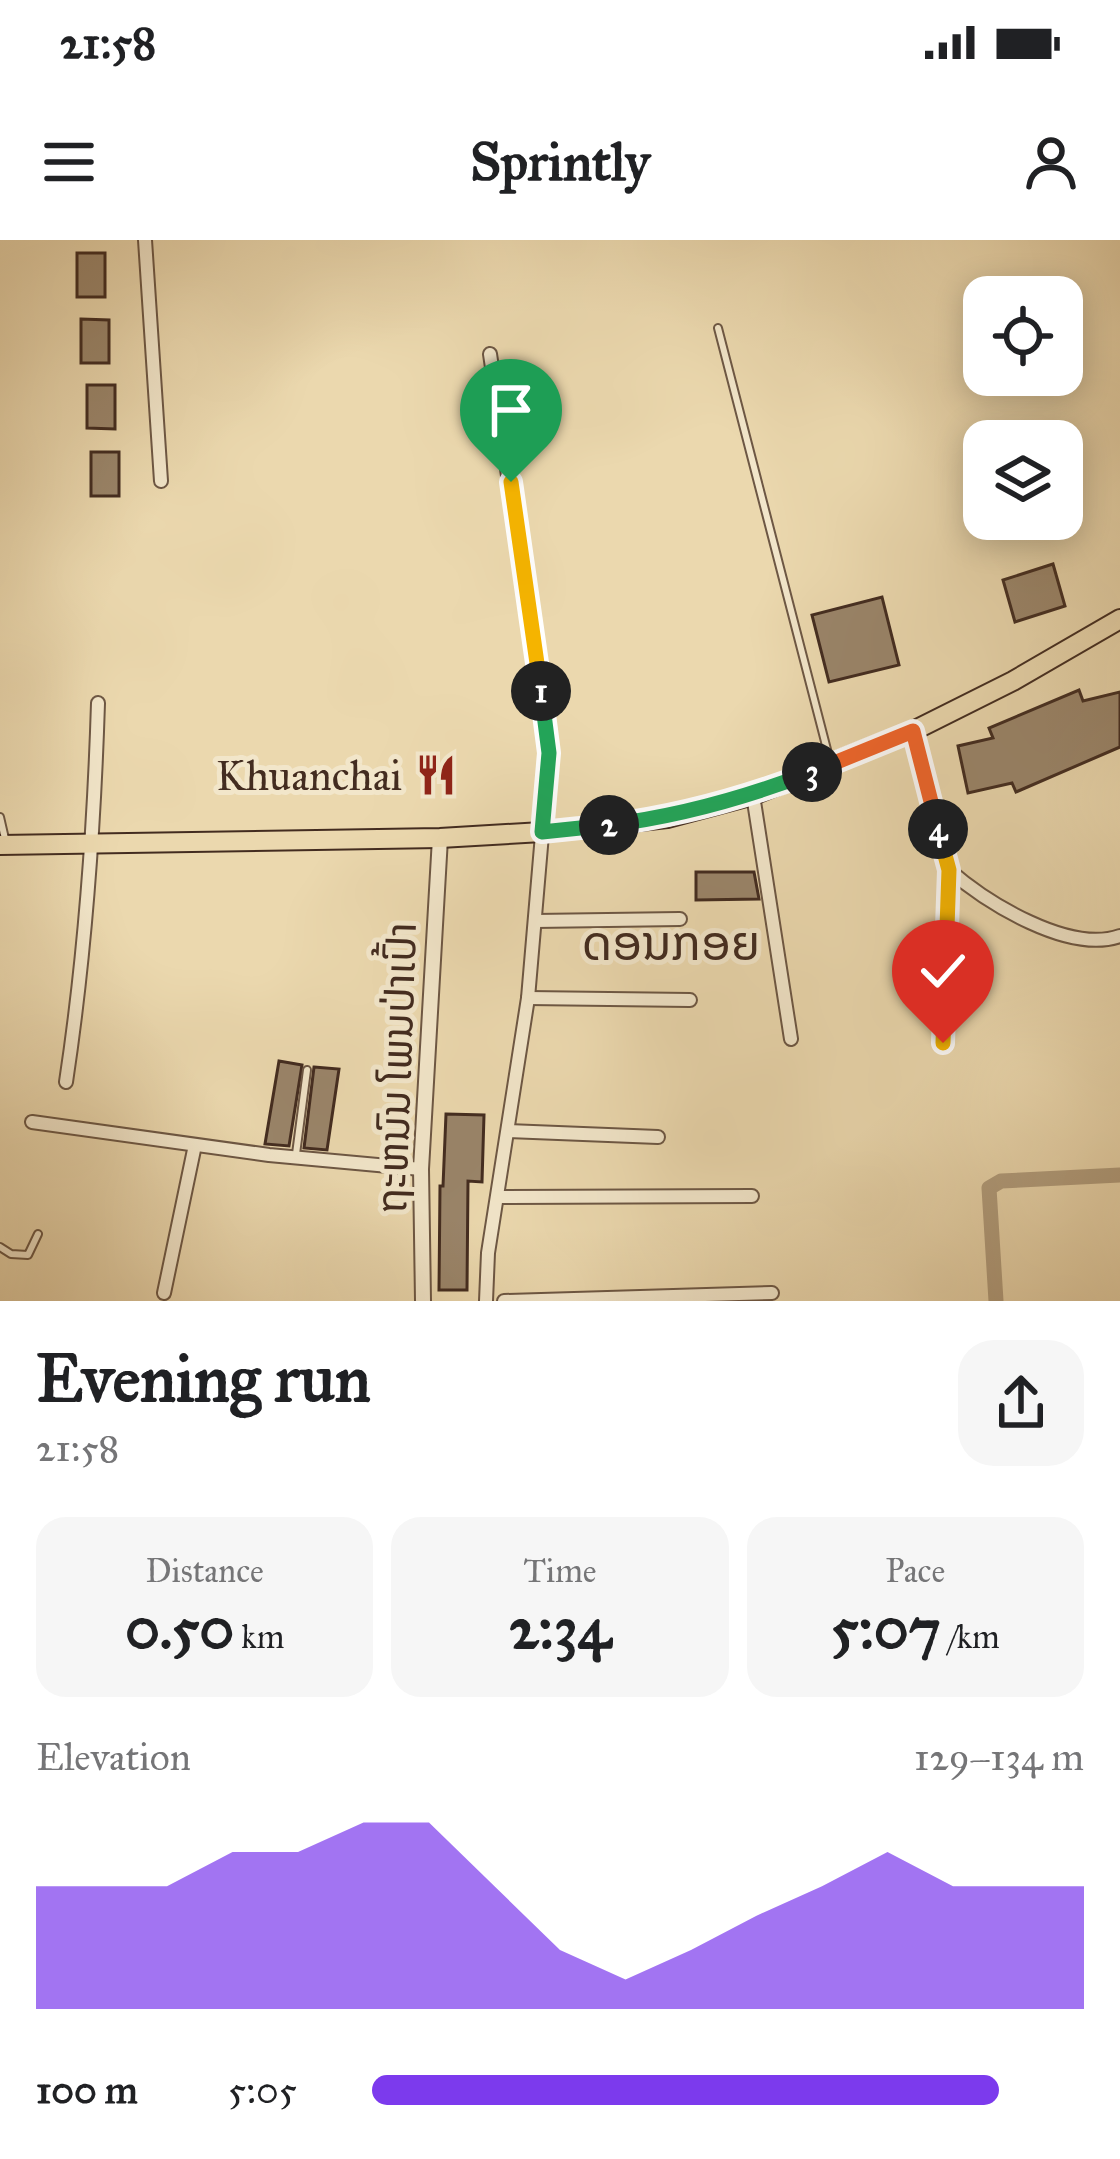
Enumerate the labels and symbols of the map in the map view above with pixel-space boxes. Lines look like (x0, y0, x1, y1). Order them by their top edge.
pin (460, 359, 562, 482)
pin: 1 (511, 661, 571, 721)
pin: 3 (782, 742, 842, 802)
place label: Khuanchai (216, 750, 402, 802)
restaurant icon: Khuanchai (413, 752, 459, 798)
pin: 2 (579, 795, 639, 855)
pin: 4 (908, 799, 968, 859)
district label: ດອນກອຍ (582, 914, 760, 973)
pin (892, 920, 994, 1043)
street label: ຖະຫນົນ ໂພນປ່າເປົ້າ (362, 921, 428, 1215)

